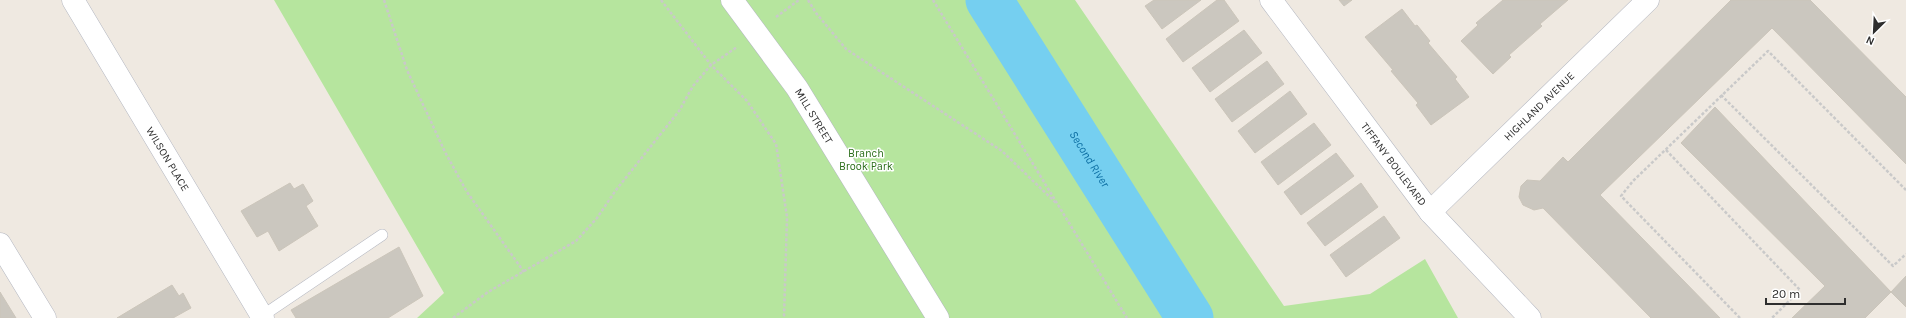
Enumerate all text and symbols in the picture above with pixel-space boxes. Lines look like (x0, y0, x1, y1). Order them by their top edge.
north arrow (1854, 12, 1894, 52)
text: N (1864, 33, 1876, 48)
street label: HIGHLAND AVENUE (1501, 69, 1577, 143)
street label: MILL STREET (792, 86, 836, 146)
street label: TIFFANY BOULEVARD (1359, 120, 1429, 208)
street label: WILSON PLACE (144, 124, 192, 193)
water label: Second River (1066, 128, 1113, 190)
park label: Branch Brook Park (839, 147, 893, 173)
scale bar (1766, 280, 1845, 306)
text: 20 m (1772, 287, 1800, 301)

